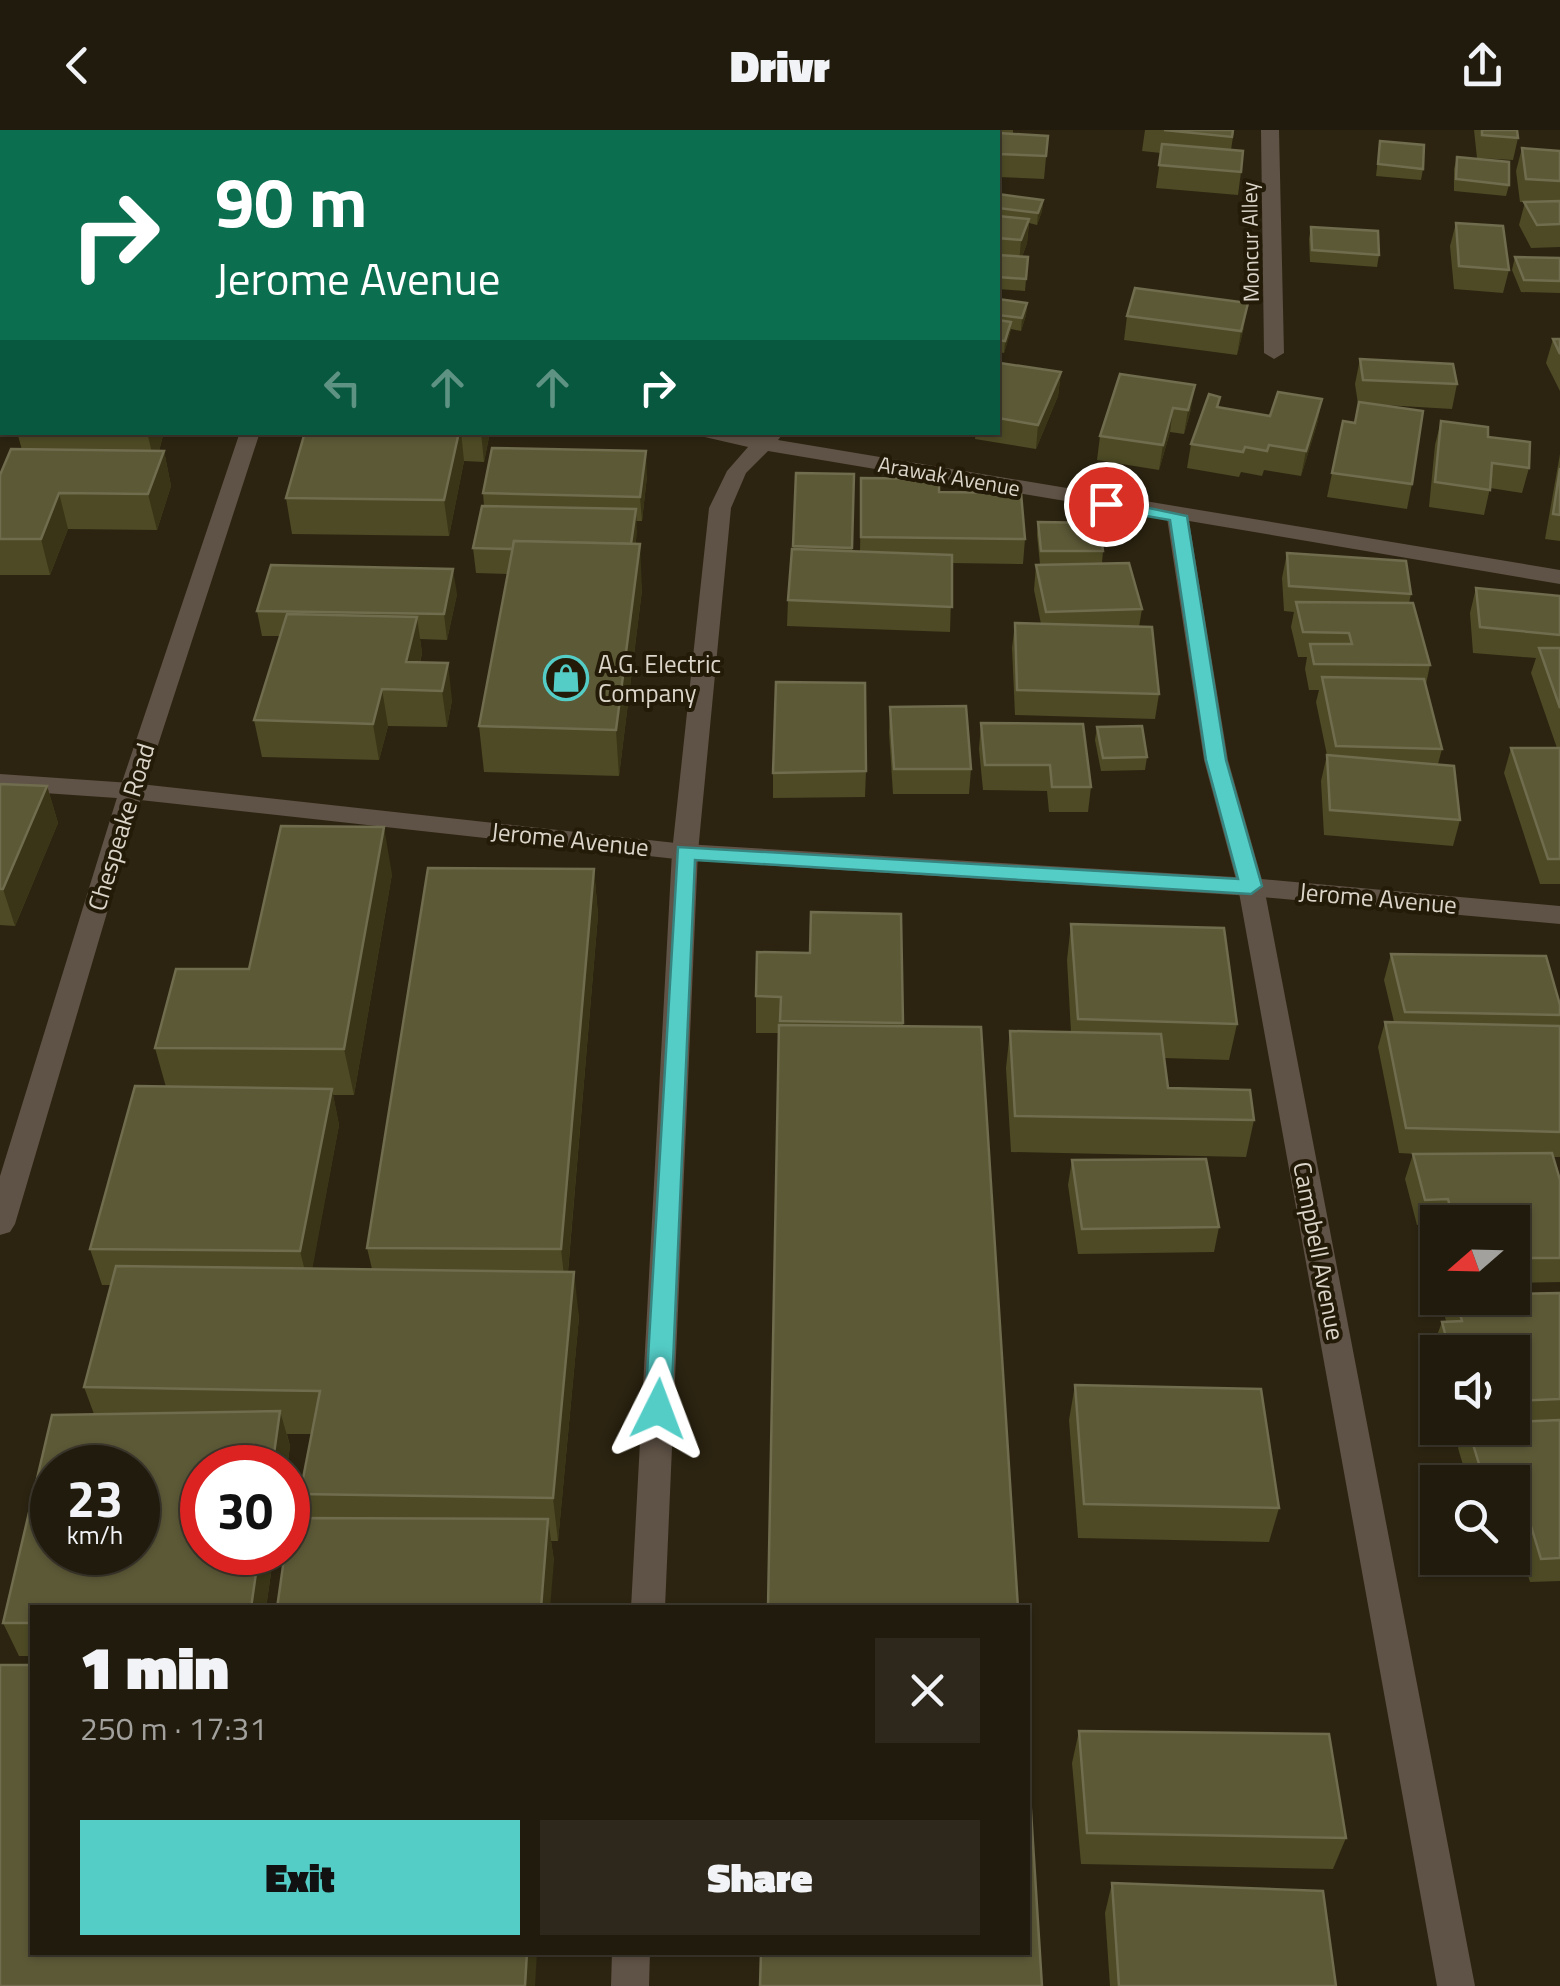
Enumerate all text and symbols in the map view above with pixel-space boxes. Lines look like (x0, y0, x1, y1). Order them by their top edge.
text: Drivr (730, 31, 830, 99)
icon: back (50, 38, 105, 93)
icon: share (1455, 38, 1510, 93)
text: 90 m (215, 148, 368, 254)
icon: right (50, 170, 180, 300)
street label: Moncur Alley (1232, 181, 1268, 302)
text: Jerome Avenue (215, 244, 500, 312)
icon: left (315, 360, 370, 415)
icon: ahead (420, 360, 475, 415)
icon: ahead (525, 360, 580, 415)
icon: right (630, 360, 685, 415)
street label: Arawak Avenue (875, 447, 1023, 505)
pin (1064, 462, 1149, 547)
icon: arrive (1079, 477, 1134, 532)
place label: A.G. Electric Company (598, 645, 721, 712)
shop icon: A.G. Electric Company (543, 655, 589, 701)
street label: Chespeake Road (77, 738, 165, 916)
street label: Jerome Avenue (489, 812, 651, 866)
street label: Jerome Avenue (1297, 872, 1459, 924)
street label: Campbell Avenue (1283, 1158, 1355, 1344)
north arrow (1420, 1205, 1530, 1315)
map controls (1420, 1205, 1530, 1575)
button: sound (1420, 1335, 1530, 1445)
position arrow (606, 1357, 710, 1461)
speed limit sign: 30 (180, 1445, 310, 1575)
text: 23 (67, 1460, 123, 1536)
button: search (1420, 1465, 1530, 1575)
text: km/h (67, 1516, 123, 1554)
text: 1 min (80, 1621, 229, 1712)
button: close (875, 1638, 980, 1743)
text: 250 m · 17:31 (80, 1704, 267, 1752)
button: Exit (80, 1820, 520, 1935)
button: Share (540, 1820, 980, 1935)

